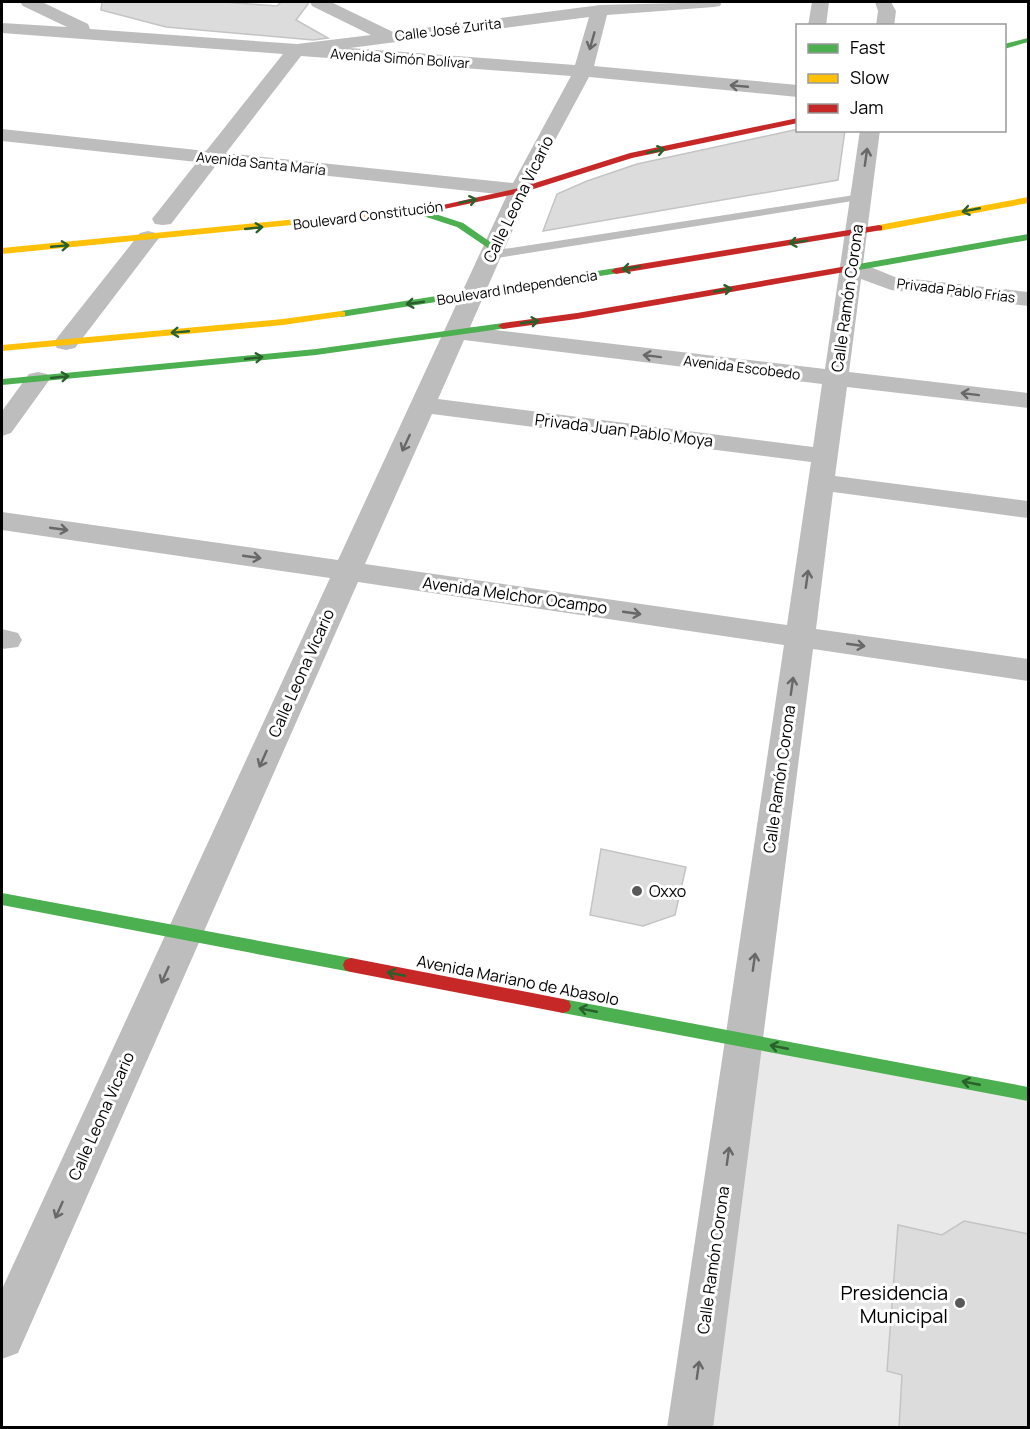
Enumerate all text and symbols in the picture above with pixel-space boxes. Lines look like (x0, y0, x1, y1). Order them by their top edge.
street label: Calle José Zurita (394, 13, 502, 45)
legend (796, 24, 1006, 132)
one-way arrow (586, 31, 597, 50)
text: Fast (850, 35, 885, 59)
street label: Avenida Simón Bolívar (330, 44, 470, 72)
text: Slow (850, 65, 890, 89)
one-way arrow (730, 80, 750, 91)
text: Jam (850, 95, 884, 119)
street label: Calle Leona Vicario (478, 132, 558, 266)
one-way arrow (646, 144, 665, 156)
street label: Avenida Santa María (195, 147, 327, 179)
one-way arrow (861, 147, 872, 167)
one-way arrow (458, 195, 477, 206)
street label: Boulevard Constitución (292, 196, 444, 234)
one-way arrow (962, 205, 981, 216)
one-way arrow (243, 222, 263, 233)
street label: Calle Ramón Corona (826, 222, 868, 374)
one-way arrow (788, 236, 808, 247)
one-way arrow (49, 240, 69, 251)
one-way arrow (621, 263, 641, 274)
street label: Boulevard Independencia (435, 265, 599, 309)
street label: Privada Pablo Frías (896, 273, 1016, 307)
one-way arrow (712, 284, 732, 295)
one-way arrow (406, 298, 426, 309)
one-way arrow (520, 316, 540, 327)
one-way arrow (171, 327, 191, 338)
one-way arrow (643, 350, 663, 361)
street label: Avenida Escobedo (682, 350, 802, 384)
one-way arrow (243, 352, 263, 363)
one-way arrow (49, 371, 69, 382)
one-way arrow (961, 388, 981, 399)
street label: Privada Juan Pablo Moya (534, 408, 714, 452)
one-way arrow (400, 433, 411, 451)
one-way arrow (49, 524, 69, 535)
one-way arrow (242, 552, 262, 563)
one-way arrow (801, 569, 812, 589)
street label: Avenida Melchor Ocampo (421, 571, 609, 619)
street label: Calle Leona Vicario (263, 605, 339, 741)
one-way arrow (622, 607, 642, 618)
one-way arrow (846, 640, 866, 651)
one-way arrow (786, 677, 797, 696)
street label: Calle Ramón Corona (758, 703, 800, 855)
one-way arrow (256, 749, 268, 767)
place label: Oxxo (649, 880, 686, 902)
marker: Oxxo (630, 884, 644, 898)
street label: Avenida Mariano de Abasolo (415, 950, 621, 1010)
one-way arrow (749, 953, 760, 973)
one-way arrow (159, 965, 171, 983)
one-way arrow (387, 968, 407, 979)
one-way arrow (579, 1004, 598, 1015)
one-way arrow (770, 1041, 790, 1052)
street label: Calle Leona Vicario (63, 1048, 139, 1184)
one-way arrow (962, 1077, 981, 1088)
one-way arrow (722, 1146, 733, 1166)
street label: Calle Ramón Corona (692, 1184, 734, 1336)
one-way arrow (53, 1200, 64, 1218)
place label: Presidencia Municipal (840, 1279, 948, 1329)
marker: Presidencia Municipal (953, 1296, 967, 1310)
one-way arrow (693, 1360, 704, 1380)

